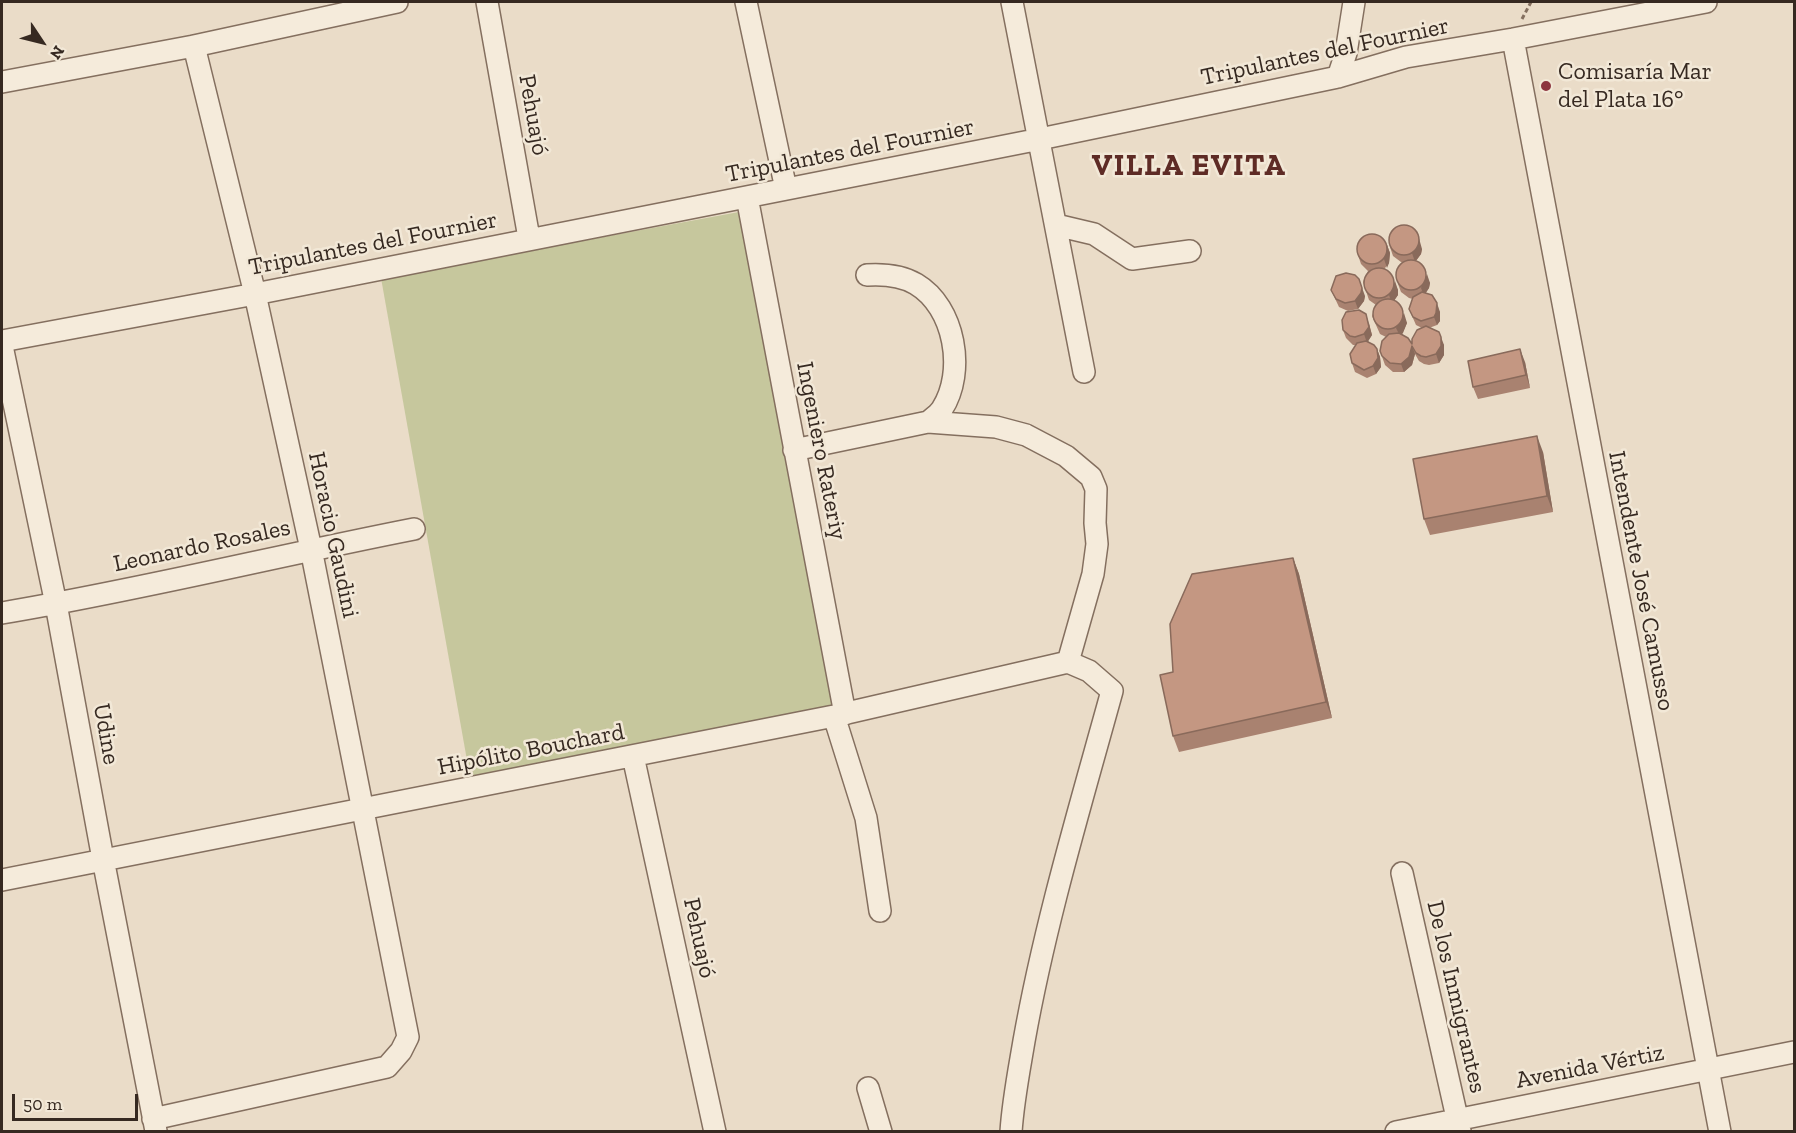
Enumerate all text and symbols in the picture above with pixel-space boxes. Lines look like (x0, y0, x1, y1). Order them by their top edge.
north arrow (12, 12, 72, 72)
street label: Tripulantes del Fournier (1198, 12, 1452, 92)
text: N (46, 42, 68, 63)
place label: Comisaría Mar del Plata 16° (1558, 58, 1712, 114)
street label: Pehuajó (512, 72, 554, 158)
marker: Comisaría Mar del Plata 16° (1539, 79, 1553, 93)
street label: Tripulantes del Fournier (723, 113, 977, 189)
district label: VILLA EVITA (1092, 148, 1286, 184)
street label: Tripulantes del Fournier (246, 206, 500, 282)
street label: Ingeniero Rateriy (790, 359, 852, 543)
street label: Horacio Gaudini (301, 449, 365, 621)
street label: Intendente José Camusso (1602, 449, 1680, 713)
street label: Leonardo Rosales (111, 513, 293, 579)
street label: Udine (86, 701, 126, 767)
street label: Hipólito Bouchard (435, 718, 627, 782)
street label: Pehuajó (676, 895, 722, 981)
street label: De los Inmigrantes (1420, 898, 1492, 1096)
street label: Avenida Vértiz (1513, 1039, 1667, 1095)
scale bar (15, 1082, 141, 1120)
text: 50 m (23, 1093, 62, 1115)

